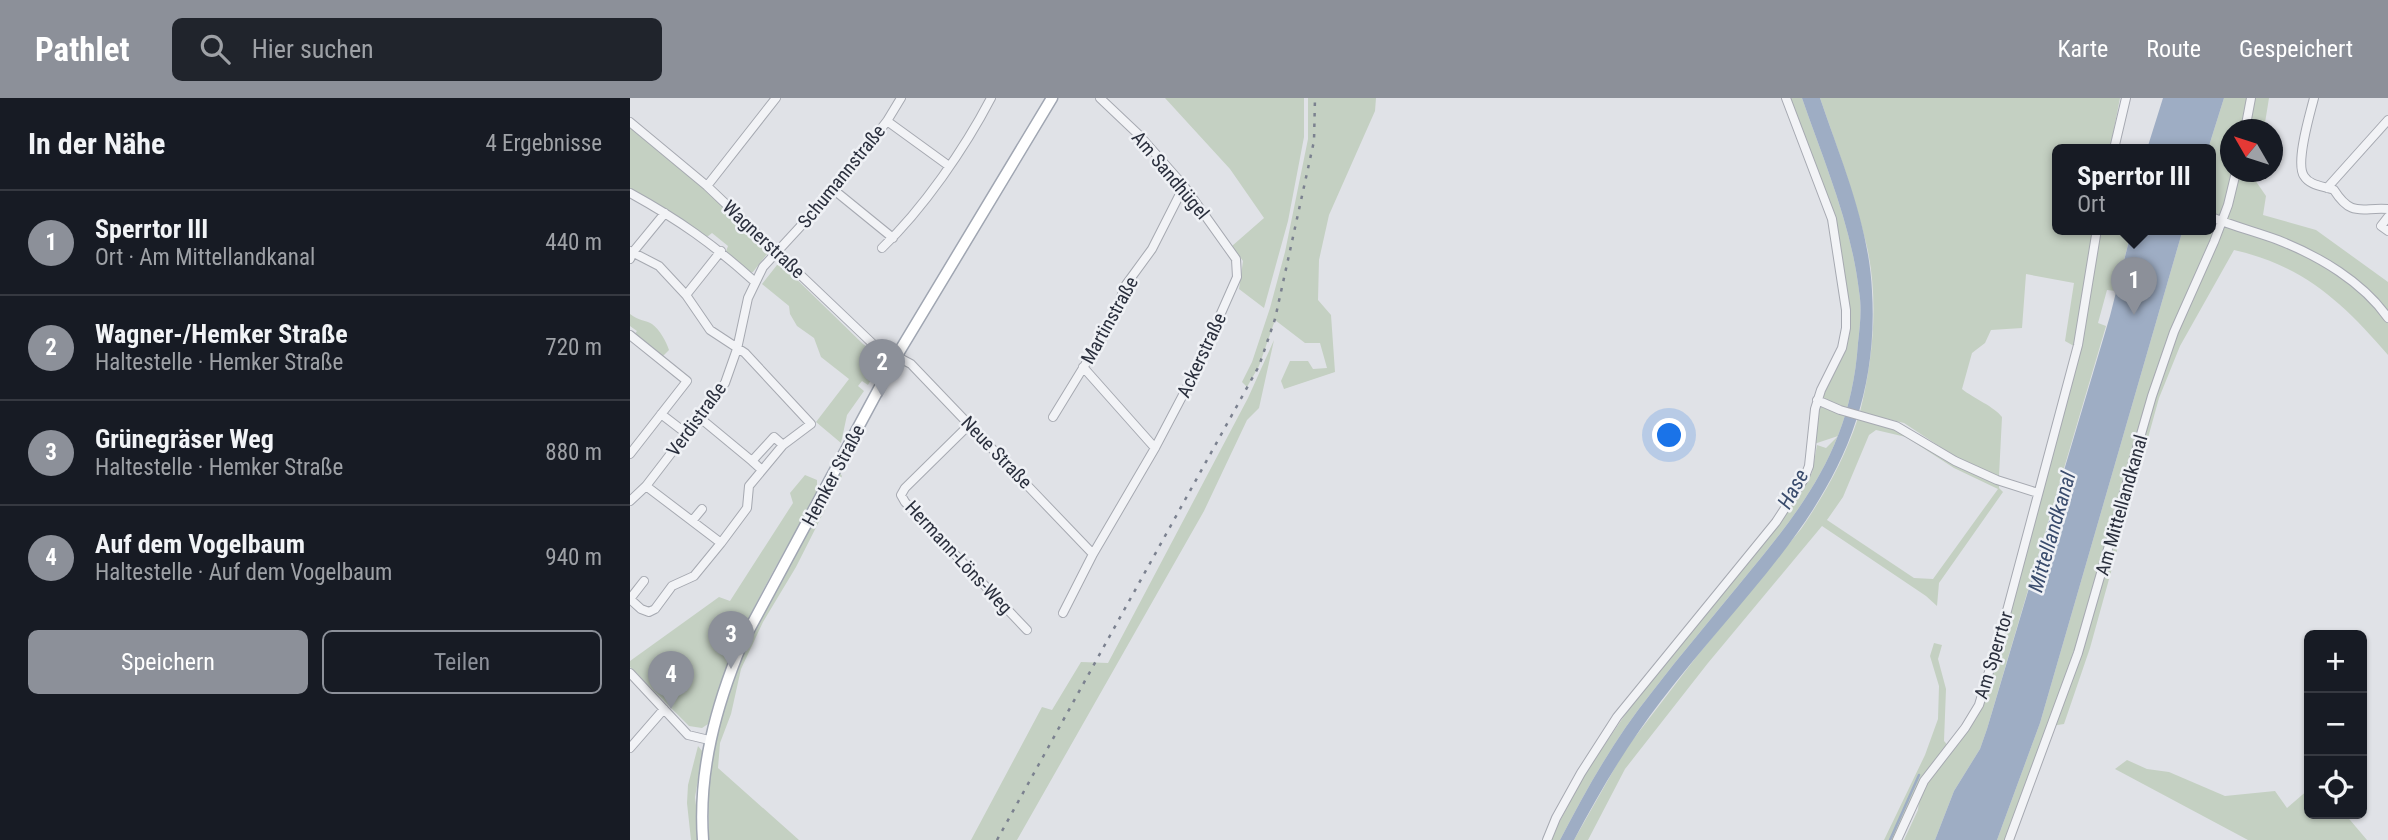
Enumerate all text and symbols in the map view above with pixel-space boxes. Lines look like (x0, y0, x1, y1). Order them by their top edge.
search box (172, 18, 662, 81)
text: Pathlet (35, 30, 130, 69)
icon: search (196, 30, 234, 68)
text: Hier suchen (252, 34, 374, 64)
text: Karte (2058, 35, 2108, 63)
text: Route (2146, 35, 2201, 63)
text: Gespeichert (2239, 35, 2353, 63)
north arrow (2220, 119, 2283, 182)
street label: Schumannstraße (793, 120, 890, 233)
text: In der Nähe (28, 126, 165, 161)
street label: Am Sandhügel (1127, 126, 1214, 224)
text: 4 Ergebnisse (485, 130, 602, 157)
popup (2052, 144, 2216, 235)
text: Sperrtor III (2077, 161, 2191, 191)
text: Ort (2077, 191, 2106, 218)
street label: Wagnerstraße (718, 195, 810, 283)
text: Sperrtor III (95, 214, 208, 244)
text: 1 (45, 229, 57, 256)
text: 440 m (545, 229, 602, 256)
text: Ort · Am Mittellandkanal (95, 244, 315, 271)
pin: 1 (2111, 257, 2157, 315)
street label: Martinstraße (1076, 272, 1143, 368)
street label: Ackerstraße (1172, 309, 1231, 401)
text: Wagner-/Hemker Straße (95, 319, 348, 349)
text: 2 (45, 334, 57, 361)
text: 720 m (545, 334, 602, 361)
pin: 2 (859, 339, 905, 397)
text: Haltestelle · Hemker Straße (95, 349, 343, 376)
street label: Verdistraße (662, 378, 731, 461)
street label: Neue Straße (956, 411, 1037, 493)
your location (1652, 418, 1686, 452)
street label: Hemker Straße (797, 421, 870, 530)
text: Grünegräser Weg (95, 424, 274, 454)
street label: Am Mittellandkanal (2090, 432, 2153, 578)
text: 3 (45, 439, 57, 466)
text: 880 m (545, 439, 602, 466)
text: Haltestelle · Hemker Straße (95, 454, 343, 481)
water label: Hase (1773, 465, 1813, 513)
water label: Mittellandkanal (2023, 469, 2081, 595)
street label: Hermann-Löns-Weg (900, 496, 1017, 619)
text: Auf dem Vogelbaum (95, 529, 305, 559)
text: 4 (45, 544, 57, 571)
text: 940 m (545, 544, 602, 571)
text: Haltestelle · Auf dem Vogelbaum (95, 559, 392, 586)
street label: Am Sperrtor (1969, 608, 2018, 702)
pin: 3 (708, 611, 754, 669)
button: Speichern (28, 630, 308, 694)
button: Teilen (322, 630, 602, 694)
map controls (2304, 630, 2367, 819)
button: + (2304, 630, 2367, 693)
pin: 4 (648, 651, 694, 709)
button: − (2304, 693, 2367, 756)
button: locate (2304, 756, 2367, 819)

